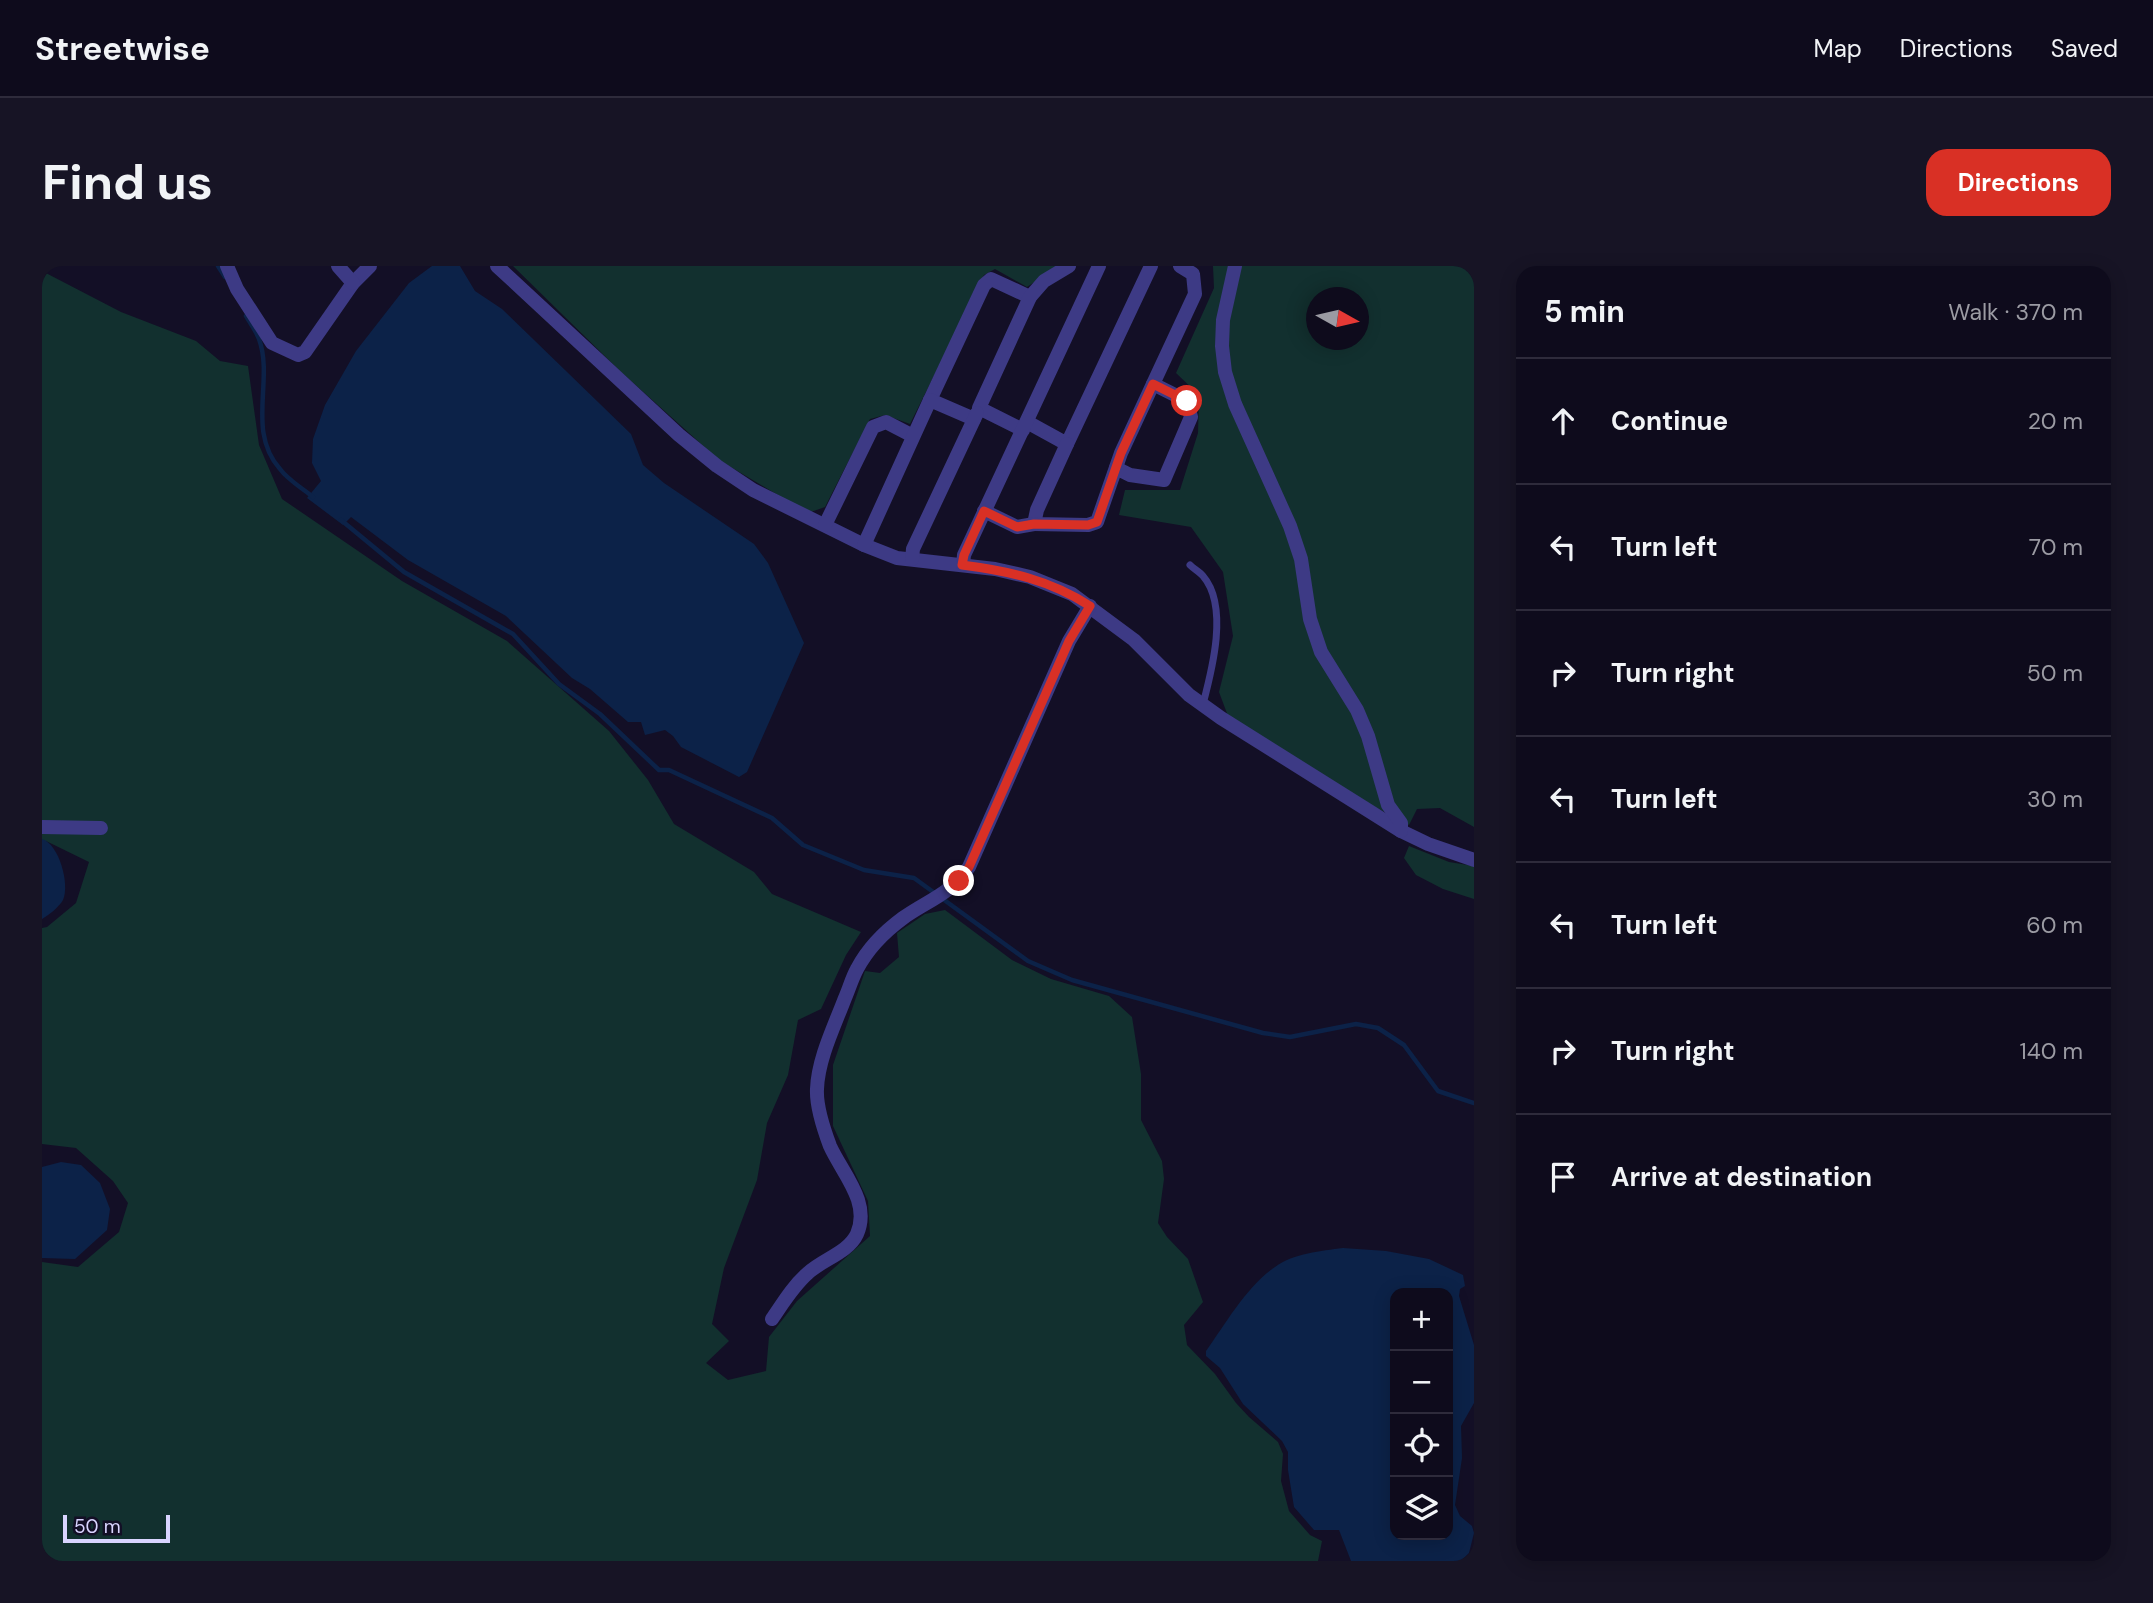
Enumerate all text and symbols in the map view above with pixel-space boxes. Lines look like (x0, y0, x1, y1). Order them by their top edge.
text: Streetwise (35, 27, 210, 70)
text: Map (1814, 33, 1862, 64)
text: Directions (1900, 33, 2013, 64)
text: Saved (2051, 33, 2118, 64)
button: Directions (1926, 149, 2111, 216)
text: Find us (42, 150, 213, 214)
north arrow (1306, 287, 1369, 350)
text: 5 min (1544, 292, 1625, 331)
text: Walk · 370 m (1948, 297, 2083, 327)
route start (1171, 385, 1202, 416)
icon: ahead (1544, 402, 1582, 440)
text: Continue (1611, 404, 1728, 438)
text: 20 m (2028, 406, 2083, 436)
icon: left (1544, 528, 1582, 566)
text: Turn left (1611, 530, 1718, 564)
text: 70 m (2029, 532, 2083, 562)
icon: right (1544, 654, 1582, 692)
text: Turn right (1611, 656, 1735, 690)
text: 50 m (2027, 658, 2083, 688)
icon: left (1544, 780, 1582, 818)
text: Turn left (1611, 782, 1718, 816)
text: 30 m (2027, 784, 2083, 814)
route end (943, 865, 974, 896)
icon: left (1544, 906, 1582, 944)
text: Turn left (1611, 908, 1718, 942)
text: 60 m (2026, 910, 2083, 940)
icon: right (1544, 1032, 1582, 1070)
text: Turn right (1611, 1034, 1735, 1068)
text: 140 m (2020, 1036, 2083, 1066)
icon: arrive (1544, 1158, 1582, 1196)
text: Arrive at destination (1611, 1160, 1872, 1194)
map controls (1390, 1288, 1453, 1540)
button: + (1390, 1288, 1453, 1351)
button: − (1390, 1351, 1453, 1414)
button: locate (1390, 1414, 1453, 1477)
button: layers (1390, 1477, 1453, 1540)
scale bar (63, 1512, 170, 1544)
text: 50 m (74, 1514, 121, 1539)

